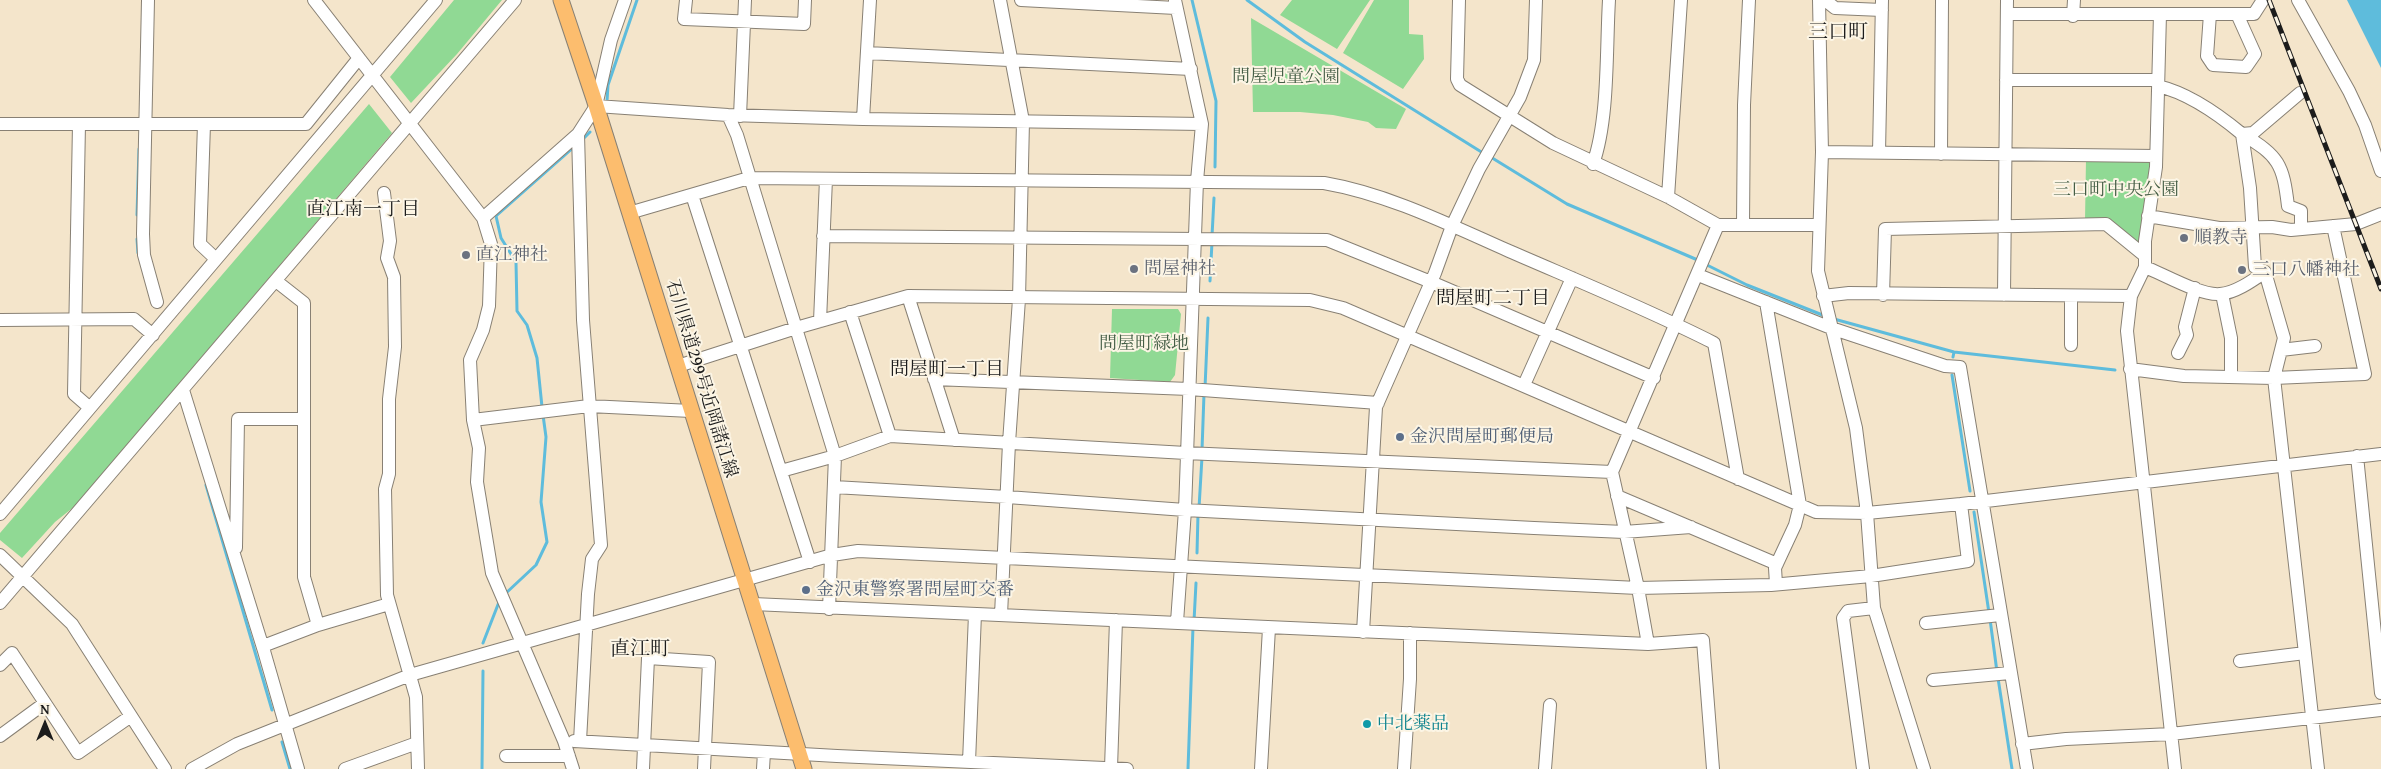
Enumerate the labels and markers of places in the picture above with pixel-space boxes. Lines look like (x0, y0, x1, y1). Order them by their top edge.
place label: 順教寺 (2194, 227, 2248, 249)
marker: 順教寺 (2178, 232, 2190, 244)
place label: 直江神社 (476, 244, 548, 266)
marker: 直江神社 (460, 249, 472, 261)
place label: 問屋神社 (1144, 258, 1216, 280)
place label: 三口八幡神社 (2252, 259, 2360, 281)
marker: 問屋神社 (1128, 263, 1140, 275)
marker: 三口八幡神社 (2236, 264, 2248, 276)
place label: 金沢問屋町郵便局 (1410, 426, 1554, 448)
marker: 金沢問屋町郵便局 (1394, 431, 1406, 443)
place label: 金沢東警察署問屋町交番 (816, 579, 1014, 601)
marker: 金沢東警察署問屋町交番 (800, 584, 812, 596)
place label: 中北薬品 (1377, 713, 1449, 735)
marker: 中北薬品 (1361, 718, 1373, 730)

